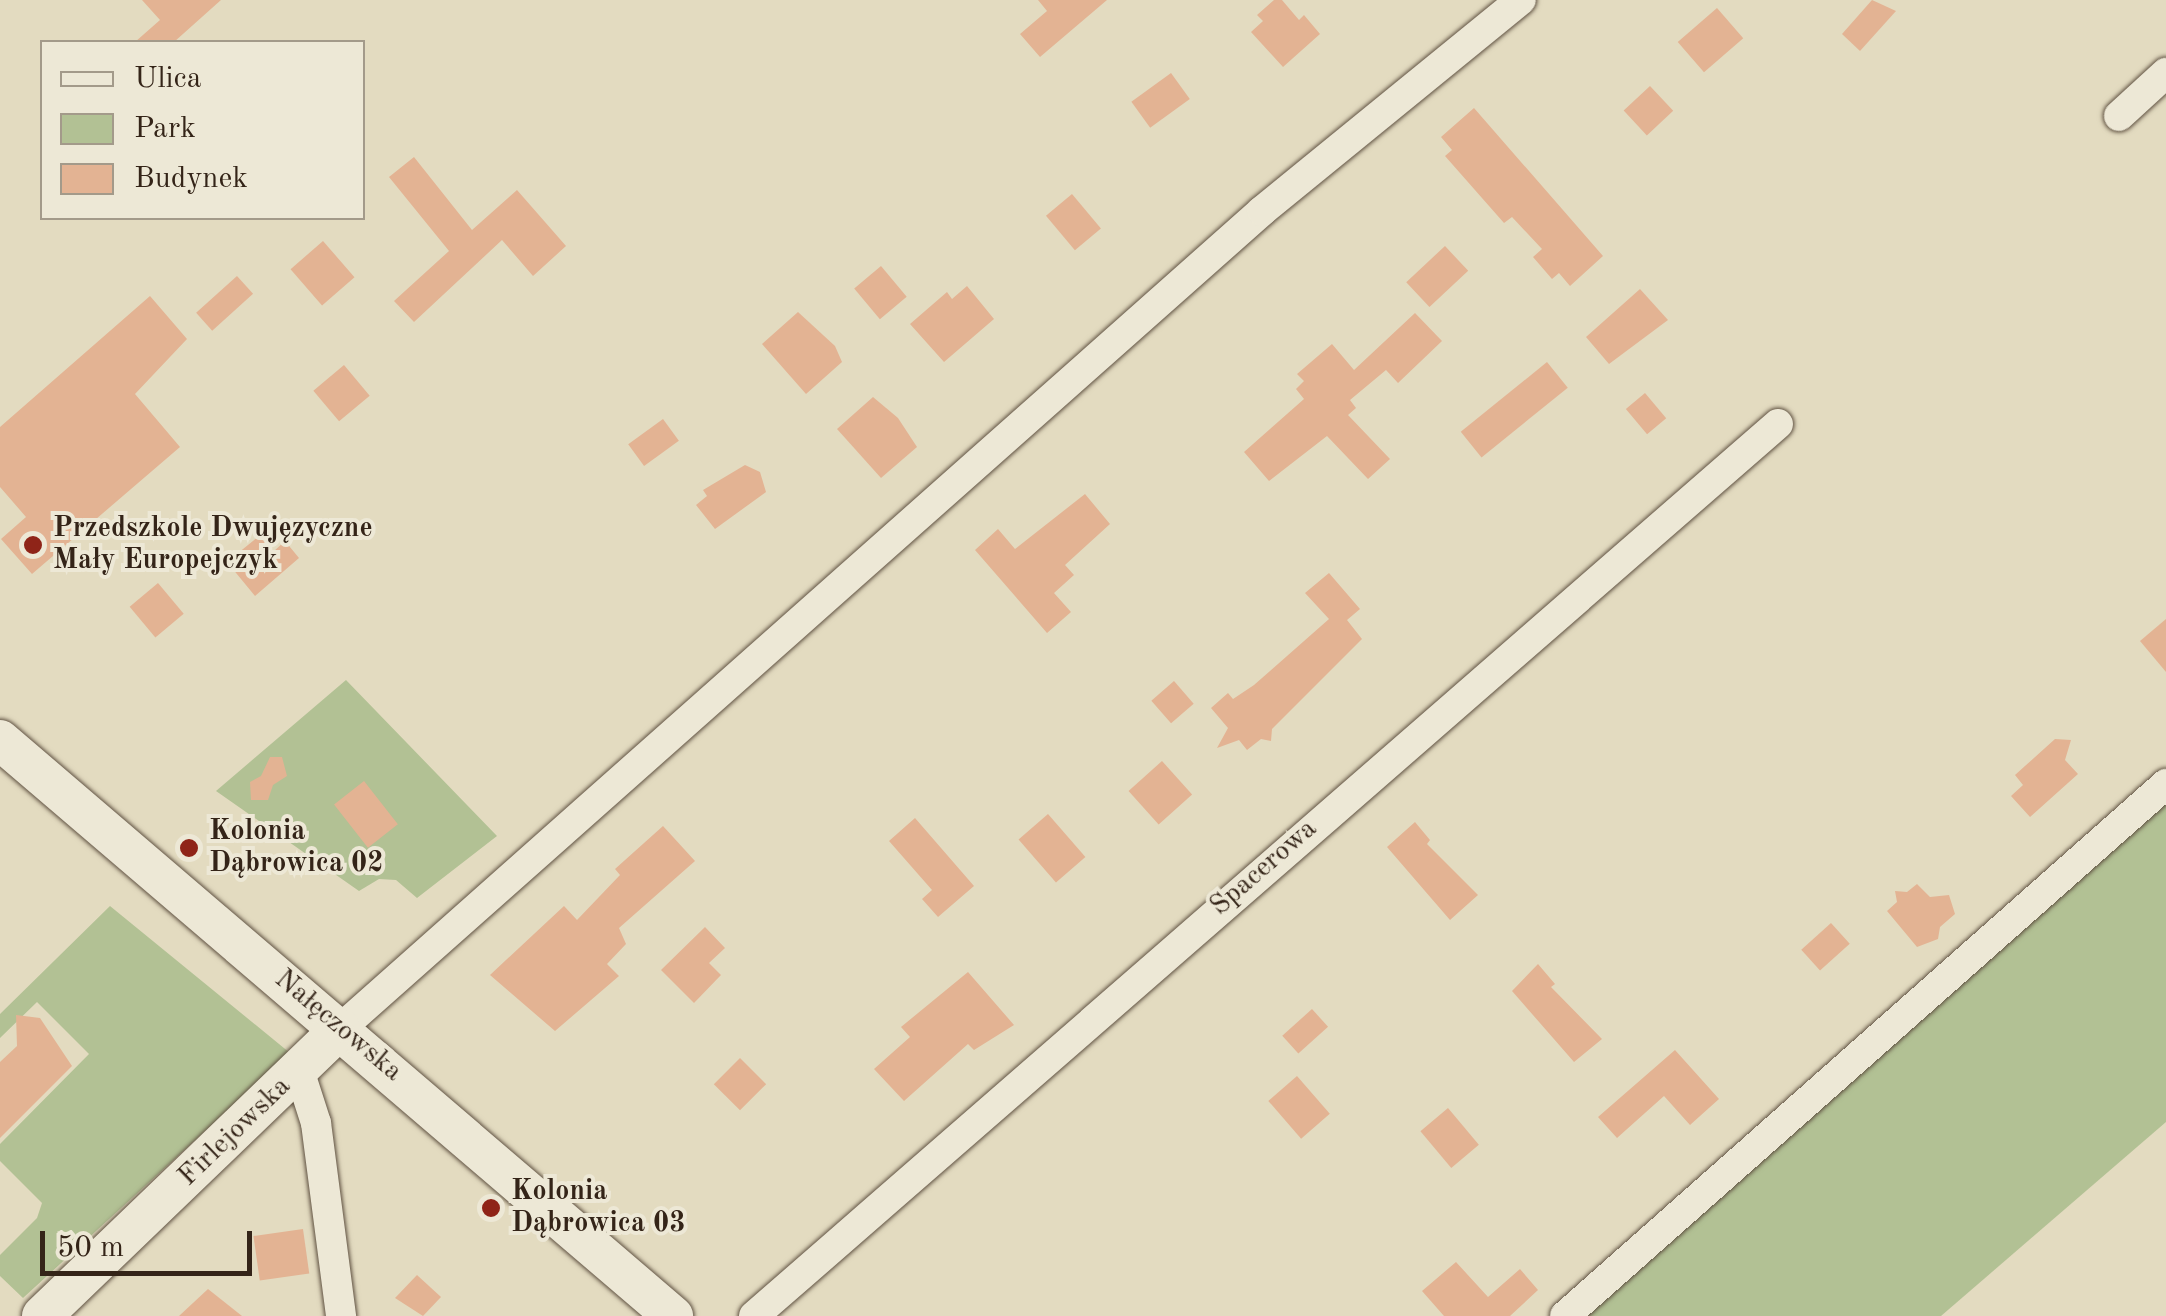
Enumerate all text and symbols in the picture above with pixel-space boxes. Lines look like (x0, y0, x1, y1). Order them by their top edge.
legend (40, 40, 365, 220)
text: Ulica (134, 64, 202, 94)
text: Park (134, 114, 196, 144)
text: Budynek (134, 164, 248, 194)
place label: Przedszkole Dwujęzyczne Mały Europejczyk (53, 512, 373, 578)
marker: Przedszkole Dwujęzyczne Mały Europejczyk (22, 534, 44, 556)
street label: Spacerowa (1204, 813, 1324, 923)
place label: Kolonia Dąbrowica 02 (209, 815, 383, 881)
marker: Kolonia Dąbrowica 02 (178, 837, 200, 859)
street label: Nałęczowska (267, 963, 409, 1089)
street label: Firlejowska (172, 1070, 298, 1194)
place label: Kolonia Dąbrowica 03 (511, 1175, 685, 1241)
marker: Kolonia Dąbrowica 03 (480, 1197, 502, 1219)
scale bar (45, 1211, 258, 1273)
text: 50 m (57, 1233, 124, 1263)

